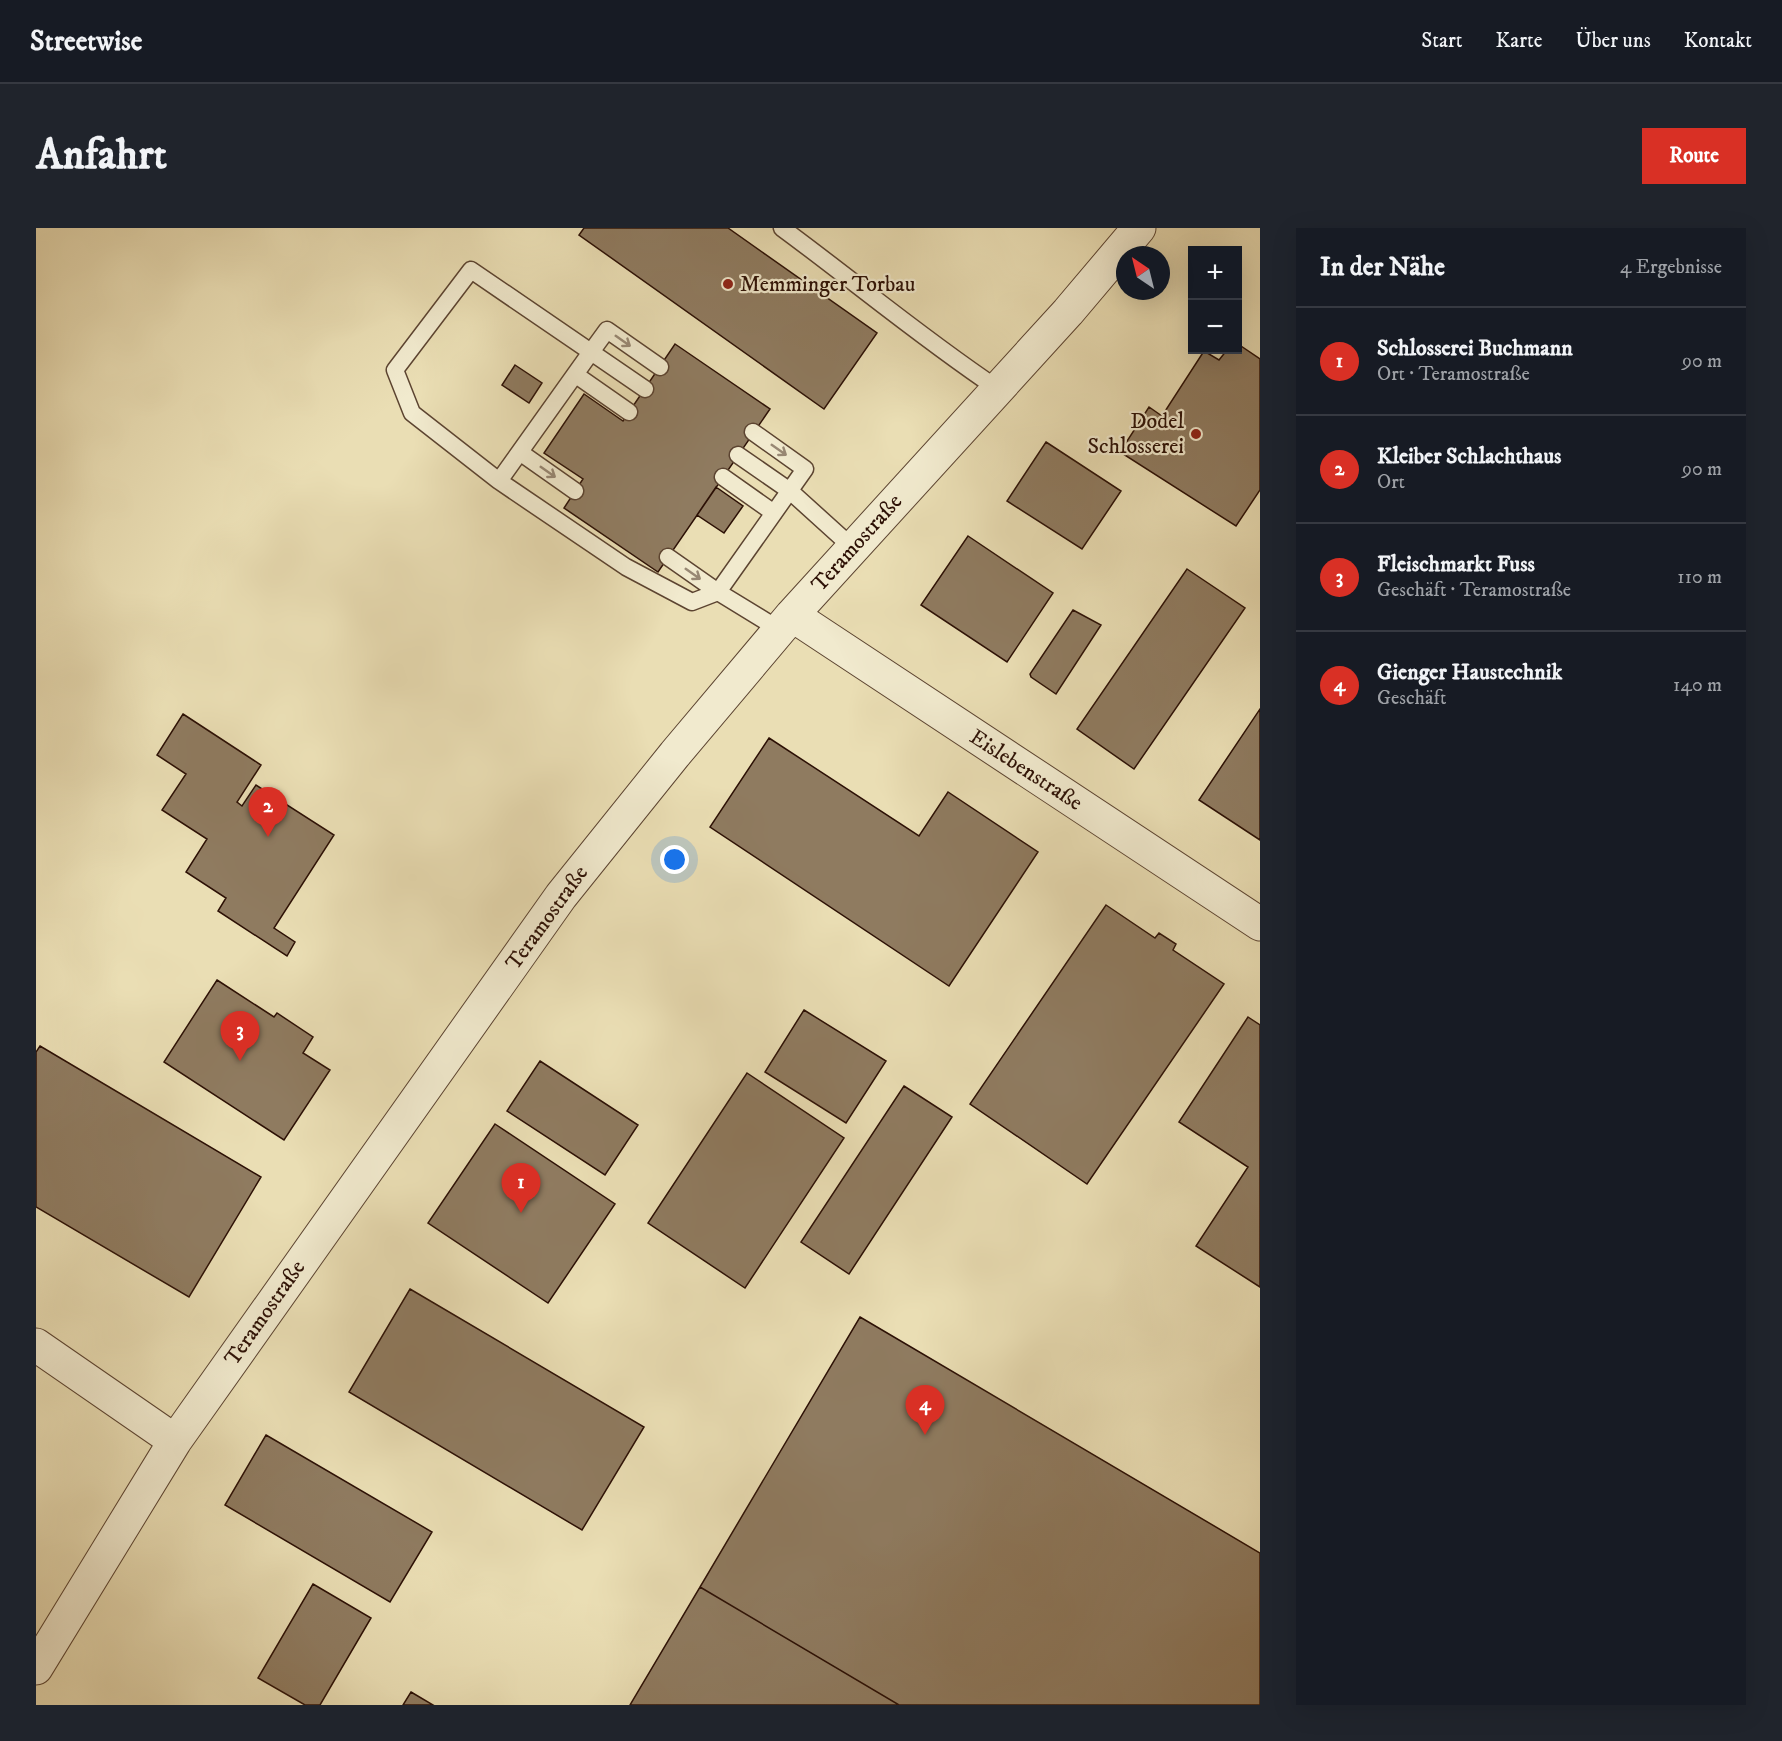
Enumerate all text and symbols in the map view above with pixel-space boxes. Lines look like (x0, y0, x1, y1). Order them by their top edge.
text: Streetwise (30, 24, 142, 59)
text: Start (1421, 28, 1463, 54)
text: Karte (1496, 28, 1542, 54)
text: Über uns (1575, 28, 1651, 54)
text: Kontakt (1684, 28, 1752, 54)
button: Route (1642, 128, 1746, 184)
text: Anfahrt (36, 130, 167, 182)
north arrow (1116, 246, 1170, 300)
map controls (1188, 246, 1242, 354)
button: + (1188, 246, 1242, 300)
text: In der Nähe (1320, 251, 1445, 284)
text: 4 Ergebnisse (1620, 255, 1722, 280)
place label: Memminger Torbau (740, 271, 915, 298)
marker: Memminger Torbau (721, 277, 735, 291)
button: − (1188, 300, 1242, 354)
one-way arrow (614, 335, 630, 347)
text: Schlosserei Buchmann (1377, 335, 1573, 362)
text: 1 (1336, 349, 1343, 374)
text: 90 m (1682, 349, 1722, 374)
text: Ort · Teramostraße (1377, 362, 1530, 387)
place label: Dodel Schlosserei (1087, 408, 1184, 460)
marker: Dodel Schlosserei (1189, 427, 1203, 441)
text: Kleiber Schlachthaus (1377, 443, 1561, 470)
one-way arrow (771, 444, 787, 457)
text: 2 (1335, 457, 1344, 482)
text: 90 m (1682, 457, 1722, 482)
one-way arrow (539, 466, 555, 478)
text: Ort (1377, 470, 1405, 495)
street label: Teramostraße (806, 488, 908, 598)
text: Fleischmarkt Fuss (1377, 551, 1535, 578)
text: 3 (1336, 565, 1343, 590)
text: 110 m (1677, 565, 1722, 590)
one-way arrow (685, 568, 701, 580)
text: Geschäft · Teramostraße (1377, 578, 1571, 603)
text: Gienger Haustechnik (1377, 659, 1562, 686)
text: 4 (1334, 673, 1345, 698)
text: 140 m (1673, 673, 1722, 698)
text: Geschäft (1377, 686, 1446, 711)
street label: Eislebenstraße (964, 723, 1088, 817)
pin: 2 (248, 788, 288, 837)
your location (660, 845, 689, 874)
street label: Teramostraße (500, 860, 594, 976)
pin: 3 (220, 1012, 260, 1061)
pin: 1 (502, 1164, 540, 1213)
street label: Teramostraße (219, 1255, 311, 1371)
pin: 4 (906, 1386, 944, 1435)

